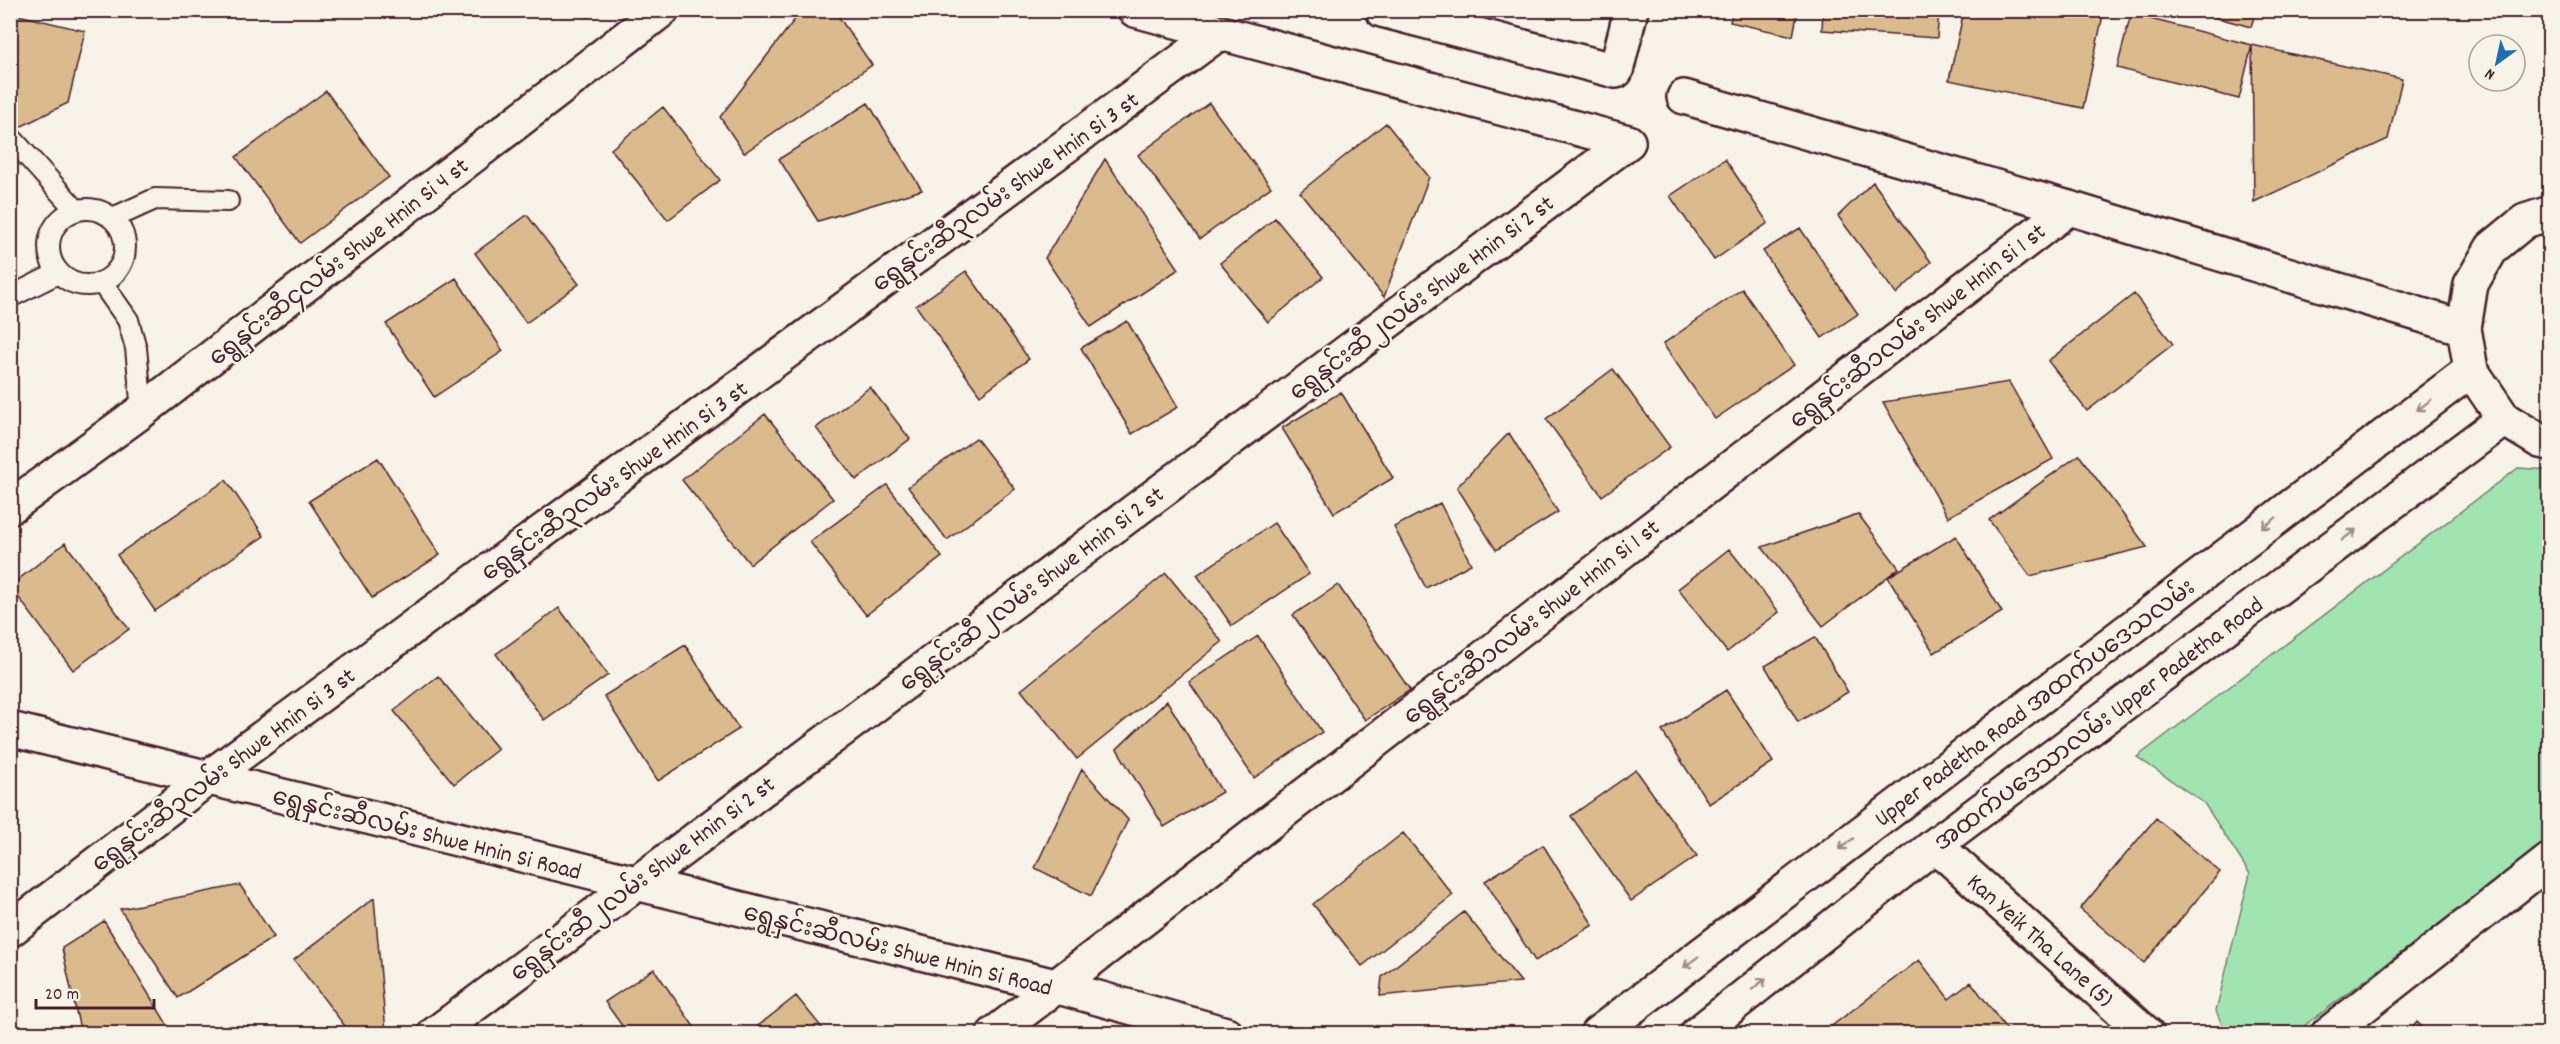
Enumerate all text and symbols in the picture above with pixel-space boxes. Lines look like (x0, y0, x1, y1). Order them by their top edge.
north arrow (2467, 33, 2527, 93)
text: N (2481, 62, 2500, 85)
street label: ရွေနှင်းဆီ၃လမ်း Shwe Hnin Si 3 st (865, 83, 1147, 302)
street label: ရွေနှင်းဆီ၄လမ်း Shwe Hnin Si 4 st (201, 149, 477, 376)
street label: ရွေနှင်းဆီ၂လမ်း Shwe Hnin Si 2 st (1282, 187, 1562, 410)
street label: ရွေနှင်းဆီ၁လမ်း Shwe Hnin Si 1 st (1782, 215, 2054, 438)
street label: ရွေနှင်းဆီ၃လမ်း Shwe Hnin Si 3 st (474, 372, 756, 591)
one-way arrow (2417, 399, 2433, 412)
street label: ရွေနှင်းဆီ၂လမ်း Shwe Hnin Si 2 st (892, 478, 1172, 701)
street label: ရွေနှင်းဆီ၁လမ်း Shwe Hnin Si 1 st (1396, 511, 1668, 734)
one-way arrow (2262, 517, 2278, 530)
one-way arrow (2340, 529, 2356, 541)
street label: Upper Padetha Road အထက်ပဒေသလမ်း (1867, 571, 2203, 837)
street label: အထက်ပဒေသာလမ်း Upper Padetha Road (1927, 588, 2272, 861)
street label: ရွေနှင်းဆီ၃လမ်း Shwe Hnin Si 3 st (85, 659, 364, 882)
street label: ရွေနှင်းဆီ၂လမ်း Shwe Hnin Si 2 st (503, 768, 783, 991)
street label: ရွေနှင်းဆီလမ်း Shwe Hnin Si Road (268, 779, 585, 891)
one-way arrow (1838, 838, 1854, 851)
street label: Kan Yeik Tha Lane (5) (1958, 867, 2120, 1017)
street label: ရွေနှင်းဆီလမ်း Shwe Hnin Si Road (739, 895, 1056, 1007)
one-way arrow (1683, 956, 1699, 968)
scale bar (36, 972, 154, 1010)
one-way arrow (1751, 978, 1767, 991)
text: 20 m (45, 983, 79, 1008)

